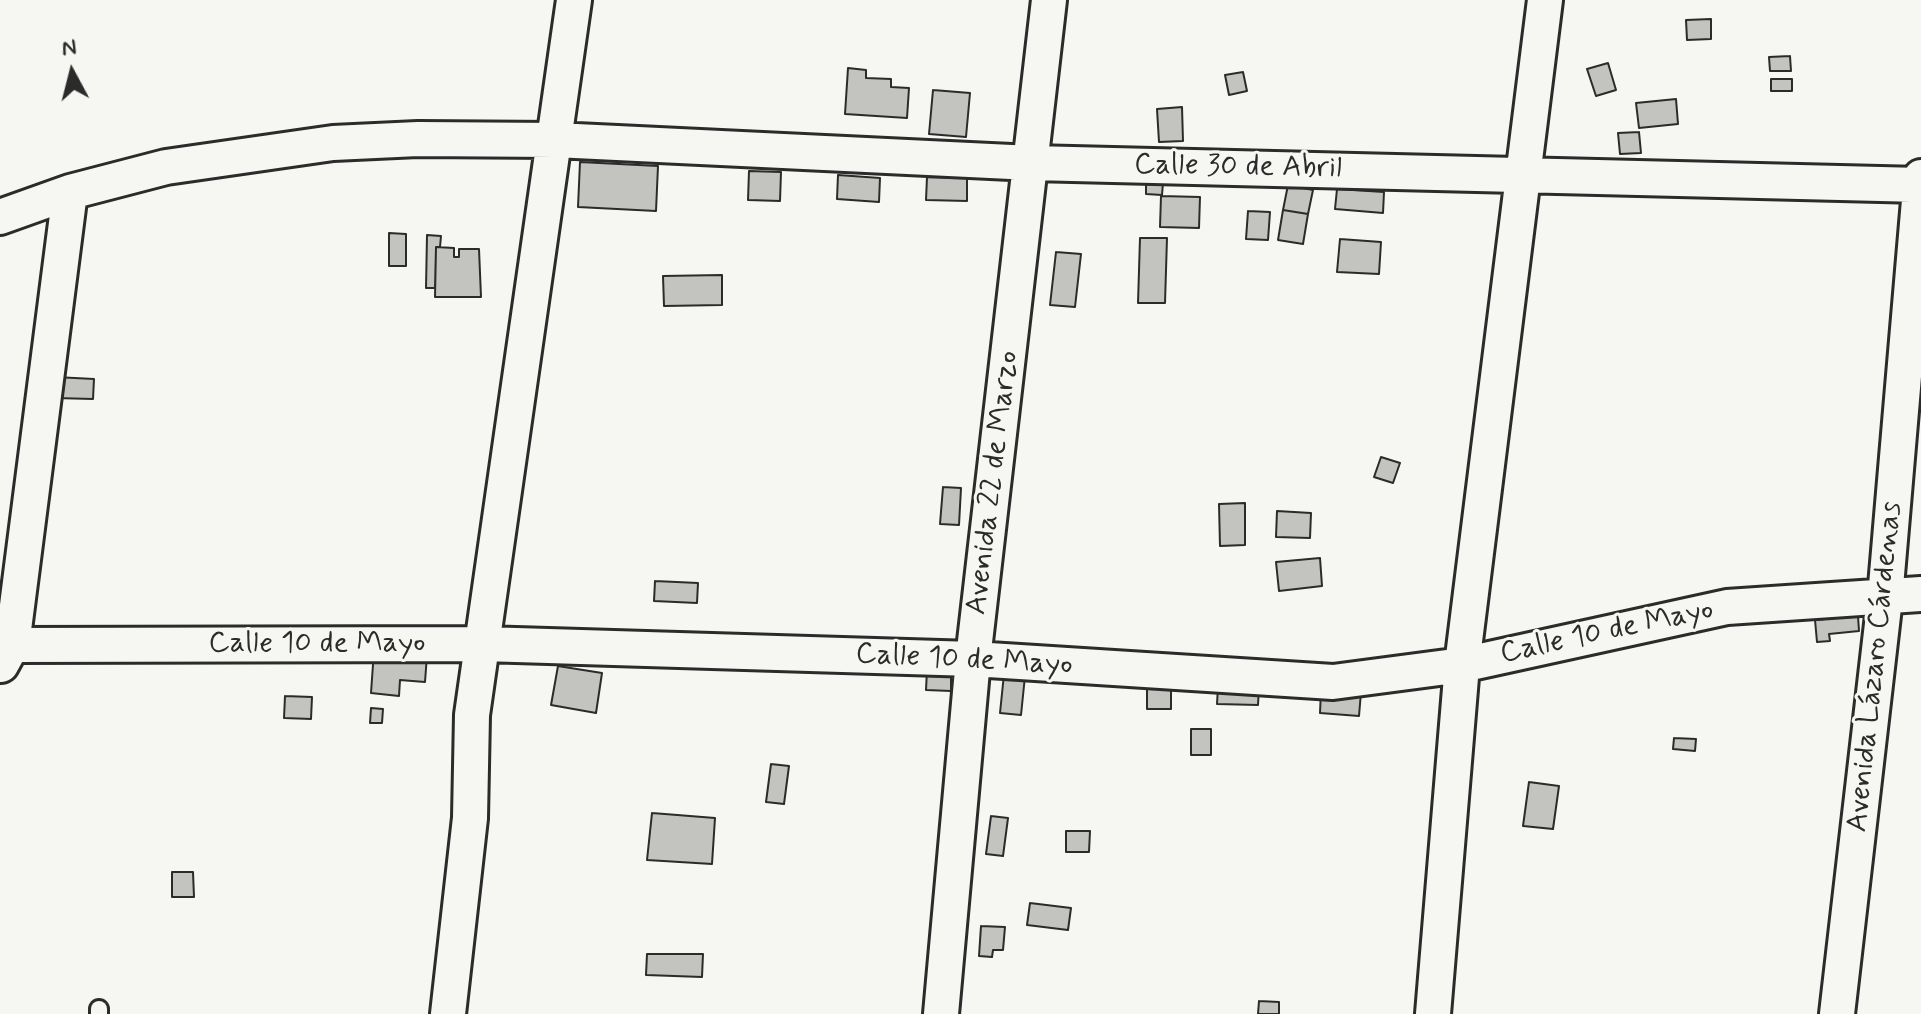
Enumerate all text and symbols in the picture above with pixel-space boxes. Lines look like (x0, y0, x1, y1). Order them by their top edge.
north arrow (32, 32, 112, 112)
text: N (60, 33, 78, 63)
street label: Calle 30 de Abril (1134, 148, 1342, 188)
street label: Avenida 22 de Marzo (960, 349, 1028, 617)
street label: Avenida Lázaro Cárdenas (1841, 500, 1911, 834)
street label: Calle 10 de Mayo (1497, 593, 1717, 673)
street label: Calle 10 de Mayo (208, 627, 426, 663)
street label: Calle 10 de Mayo (855, 637, 1073, 685)

